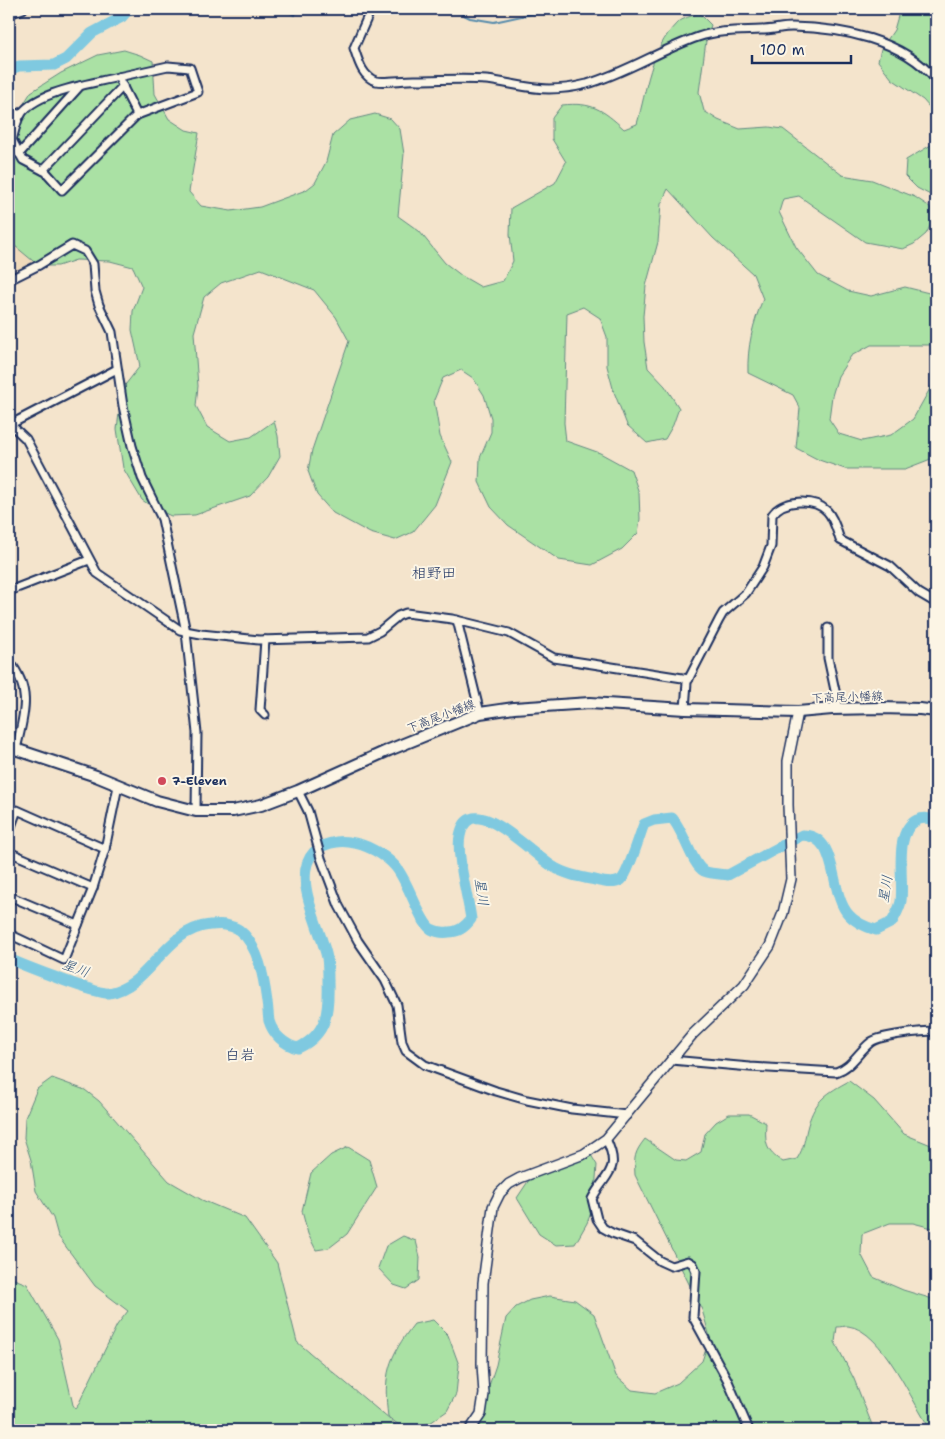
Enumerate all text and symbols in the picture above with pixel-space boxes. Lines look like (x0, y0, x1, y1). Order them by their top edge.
scale bar (752, 32, 851, 64)
text: 100 m (760, 40, 805, 60)
district label: 相野田 (411, 563, 457, 583)
street label: 下高尾小幡線 (811, 688, 883, 706)
street label: 下高尾小幡線 (405, 696, 477, 736)
place label: 7-Eleven (172, 773, 227, 789)
marker: 7-Eleven (156, 775, 168, 787)
water label: 星川 (874, 874, 896, 904)
water label: 星川 (471, 877, 493, 907)
water label: 星川 (60, 955, 92, 981)
district label: 白岩 (225, 1045, 255, 1065)

